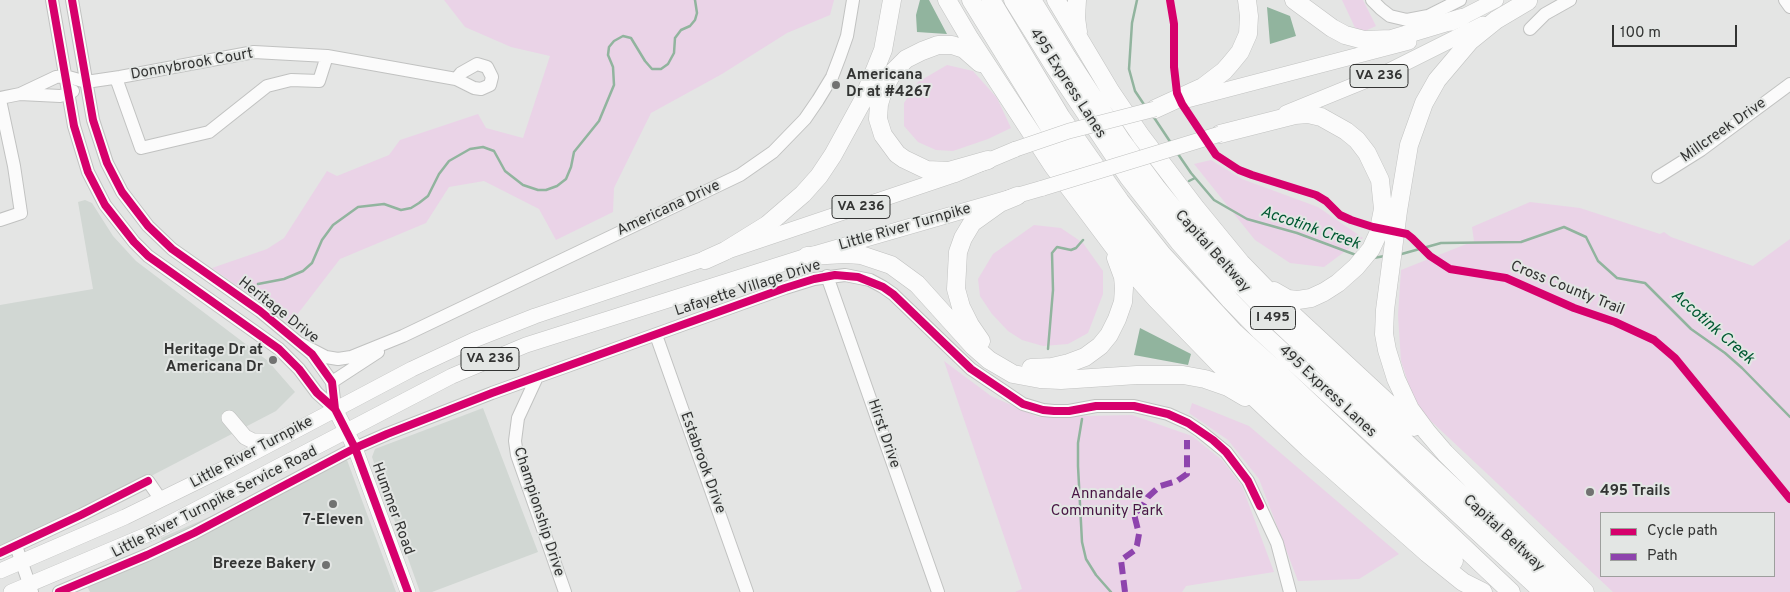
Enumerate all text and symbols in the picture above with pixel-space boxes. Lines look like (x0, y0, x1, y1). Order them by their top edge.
scale bar (1615, 15, 1740, 47)
text: 100 m (1620, 24, 1661, 43)
street label: 495 Express Lanes (1025, 26, 1109, 142)
street label: Donnybrook Court (129, 45, 255, 85)
road number: VA 236 (1350, 64, 1408, 88)
place label: Americana Dr at #4267 (846, 67, 931, 102)
marker: Americana Dr at #4267 (830, 79, 842, 91)
street label: Millcreek Drive (1678, 95, 1770, 167)
street label: Americana Drive (615, 177, 723, 241)
road number: VA 236 (832, 196, 890, 218)
street label: Little River Turnpike (837, 201, 973, 255)
water label: Accotink Creek (1258, 203, 1362, 255)
street label: Capital Beltway (1170, 207, 1254, 297)
street label: Lafayette Village Drive (673, 257, 823, 321)
street label: Cross County Trail (1507, 258, 1627, 320)
street label: Heritage Drive (234, 274, 322, 348)
water label: Accotink Creek (1667, 287, 1757, 369)
road number: I 495 (1250, 306, 1296, 330)
place label: Heritage Dr at Americana Dr (164, 342, 263, 377)
street label: 495 Express Lanes (1274, 342, 1380, 442)
road number: VA 236 (461, 348, 519, 370)
marker: Heritage Dr at Americana Dr (267, 354, 279, 366)
street label: Hirst Drive (863, 397, 903, 471)
street label: Estabrook Drive (675, 410, 729, 516)
street label: Little River Turnpike (188, 413, 316, 493)
street label: Little River Turnpike Service Road (109, 443, 321, 563)
street label: Championship Drive (509, 445, 567, 579)
street label: Hummer Road (367, 460, 417, 558)
place label: 495 Trails (1600, 483, 1670, 501)
park label: Annandale Community Park (1051, 486, 1163, 521)
marker: 495 Trails (1584, 486, 1596, 498)
street label: Capital Beltway (1459, 492, 1547, 576)
marker: 7-Eleven (327, 498, 339, 510)
place label: 7-Eleven (303, 512, 363, 530)
legend (1600, 512, 1775, 577)
text: Cycle path (1647, 522, 1718, 541)
text: Path (1647, 547, 1678, 566)
place label: Breeze Bakery (213, 556, 316, 574)
marker: Breeze Bakery (320, 559, 332, 571)

